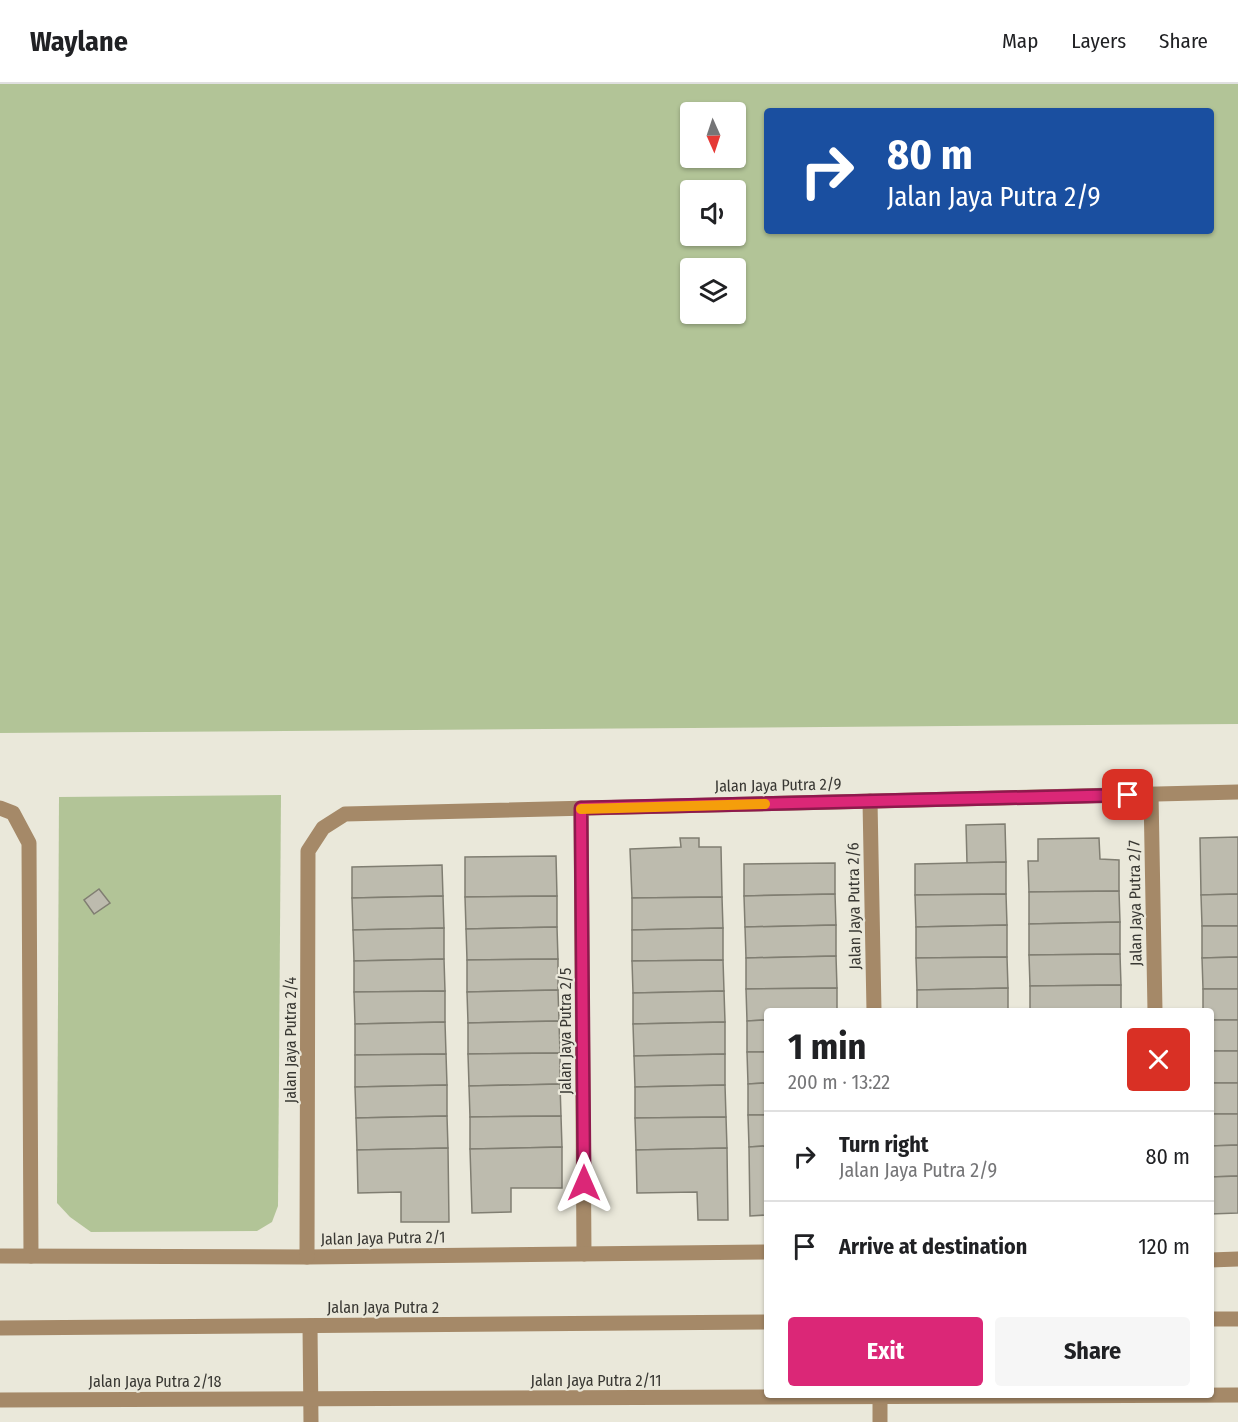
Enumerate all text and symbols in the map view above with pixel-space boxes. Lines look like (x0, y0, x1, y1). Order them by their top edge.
text: Waylane (30, 25, 128, 58)
text: Map (1002, 28, 1038, 54)
text: Layers (1071, 28, 1126, 54)
text: Share (1159, 28, 1208, 54)
north arrow (680, 102, 746, 168)
map controls (680, 102, 746, 324)
text: 80 m (887, 130, 973, 180)
icon: right (788, 132, 866, 210)
button: sound (680, 180, 746, 246)
text: Jalan Jaya Putra 2/9 (887, 181, 1101, 213)
button: layers (680, 258, 746, 324)
pin (1102, 769, 1153, 820)
street label: Jalan Jaya Putra 2/9 (715, 774, 842, 796)
icon: arrive (1111, 778, 1144, 811)
street label: Jalan Jaya Putra 2/7 (1124, 839, 1146, 966)
street label: Jalan Jaya Putra 2/6 (843, 842, 865, 970)
street label: Jalan Jaya Putra 2/5 (556, 968, 575, 1094)
street label: Jalan Jaya Putra 2/4 (281, 977, 300, 1103)
text: 1 min (788, 1025, 866, 1069)
button: close (1127, 1028, 1190, 1091)
text: 200 m · 13:22 (788, 1070, 890, 1094)
text: Turn right (839, 1131, 928, 1158)
icon: right (788, 1140, 821, 1173)
text: 80 m (1145, 1143, 1190, 1170)
position arrow (552, 1151, 616, 1215)
text: Jalan Jaya Putra 2/9 (839, 1158, 997, 1182)
street label: Jalan Jaya Putra 2/1 (320, 1227, 446, 1249)
icon: arrive (788, 1230, 821, 1263)
text: Arrive at destination (839, 1233, 1027, 1260)
text: 120 m (1138, 1233, 1190, 1260)
street label: Jalan Jaya Putra 2 (327, 1298, 439, 1317)
button: Exit (788, 1317, 983, 1386)
button: Share (995, 1317, 1190, 1386)
street label: Jalan Jaya Putra 2/11 (531, 1371, 661, 1390)
street label: Jalan Jaya Putra 2/18 (89, 1372, 221, 1391)

